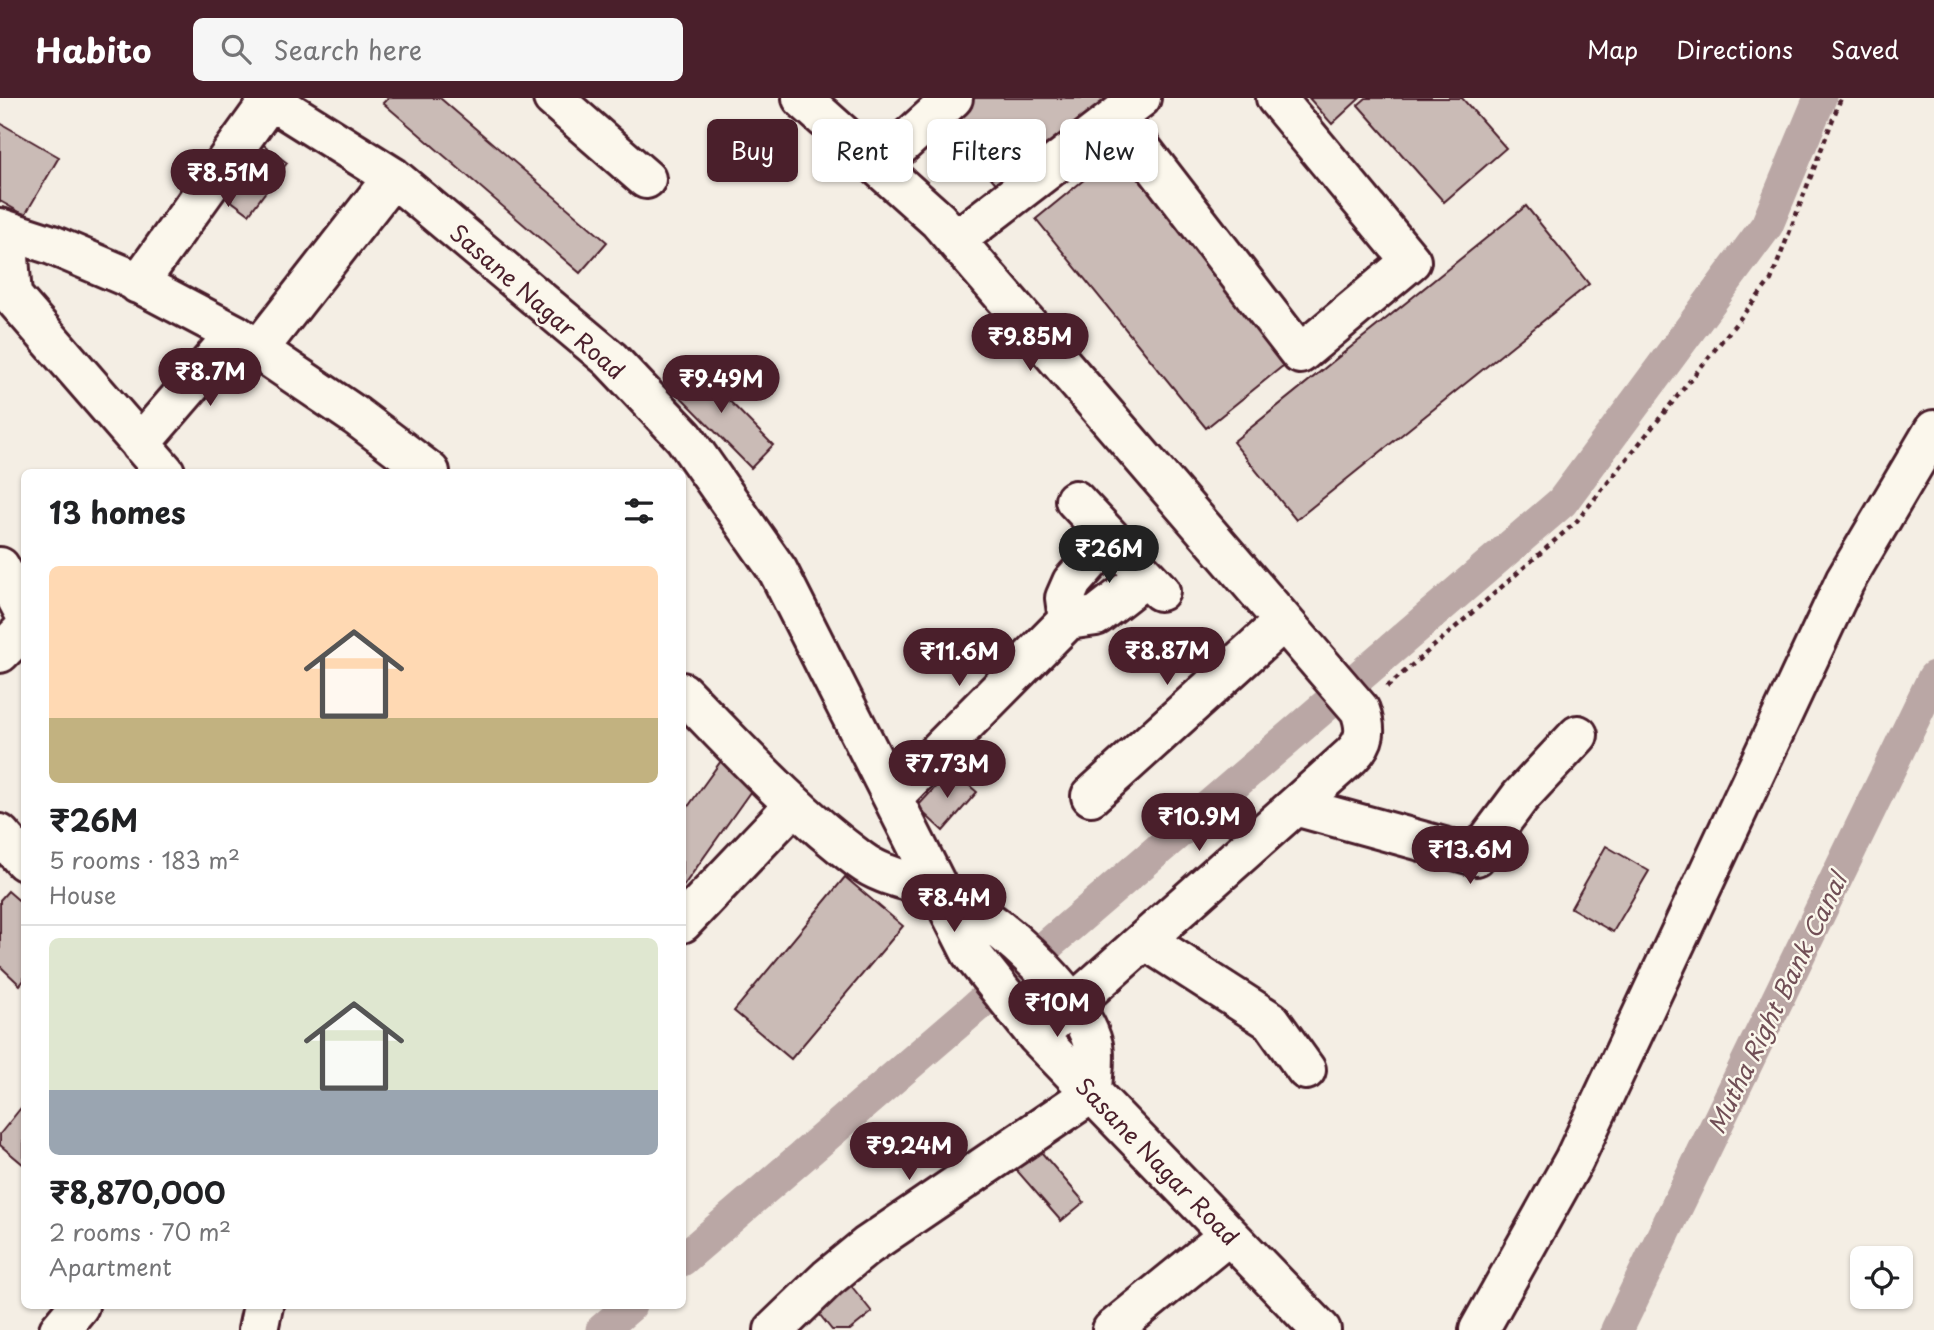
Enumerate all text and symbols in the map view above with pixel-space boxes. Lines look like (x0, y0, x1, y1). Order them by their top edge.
search box (193, 18, 683, 81)
text: Habito (35, 24, 151, 74)
icon: search (217, 30, 255, 68)
text: Search here (273, 30, 422, 69)
text: Map (1587, 31, 1638, 67)
text: Directions (1676, 31, 1793, 67)
text: Saved (1831, 31, 1899, 67)
chip: Buy (707, 119, 798, 182)
chip: Rent (812, 119, 913, 182)
chip: Filters (927, 119, 1046, 182)
chip: New (1060, 119, 1158, 182)
pin: ₹8.51M (171, 150, 285, 209)
text: ₹8.51M (187, 154, 269, 189)
street label: Sasane Nagar Road (443, 215, 633, 387)
pin: ₹9.85M (973, 314, 1087, 373)
text: ₹9.85M (988, 318, 1072, 353)
pin: ₹8.7M (161, 348, 259, 408)
text: ₹8.7M (174, 353, 246, 388)
pin: ₹9.49M (664, 356, 778, 415)
text: ₹9.49M (679, 360, 763, 395)
text: 13 homes (49, 489, 186, 534)
icon: filters (620, 492, 658, 530)
pin: ₹26M (1068, 526, 1150, 585)
text: ₹26M (1075, 530, 1143, 565)
icon: home (291, 611, 417, 737)
pin: ₹11.6M (902, 628, 1016, 688)
pin: ₹8.87M (1110, 628, 1224, 687)
text: ₹8.87M (1124, 632, 1210, 667)
text: ₹11.6M (919, 633, 999, 668)
pin: ₹7.73M (890, 740, 1004, 800)
text: ₹7.73M (905, 745, 989, 780)
pin: ₹10.9M (1142, 794, 1256, 853)
text: ₹26M (49, 797, 138, 842)
text: ₹10.9M (1157, 798, 1241, 833)
pin: ₹13.6M (1413, 826, 1527, 886)
text: ₹13.6M (1428, 831, 1512, 866)
text: 5 rooms · 183 m² (49, 842, 240, 877)
water label: Mutha Right Bank Canal (1697, 864, 1856, 1139)
pin: ₹8.4M (905, 874, 1003, 934)
text: House (49, 877, 116, 912)
text: ₹8.4M (917, 879, 991, 914)
pin: ₹10M (1016, 979, 1098, 1039)
icon: home (291, 983, 417, 1109)
text: ₹10M (1024, 984, 1090, 1019)
street label: Sasane Nagar Road (1068, 1069, 1248, 1253)
pin: ₹9.24M (852, 1122, 966, 1182)
text: ₹9.24M (866, 1127, 952, 1162)
text: ₹8,870,000 (49, 1169, 226, 1214)
text: 2 rooms · 70 m² (49, 1214, 231, 1249)
map controls (1850, 1246, 1913, 1309)
button: locate (1850, 1246, 1913, 1309)
text: Apartment (49, 1249, 172, 1284)

